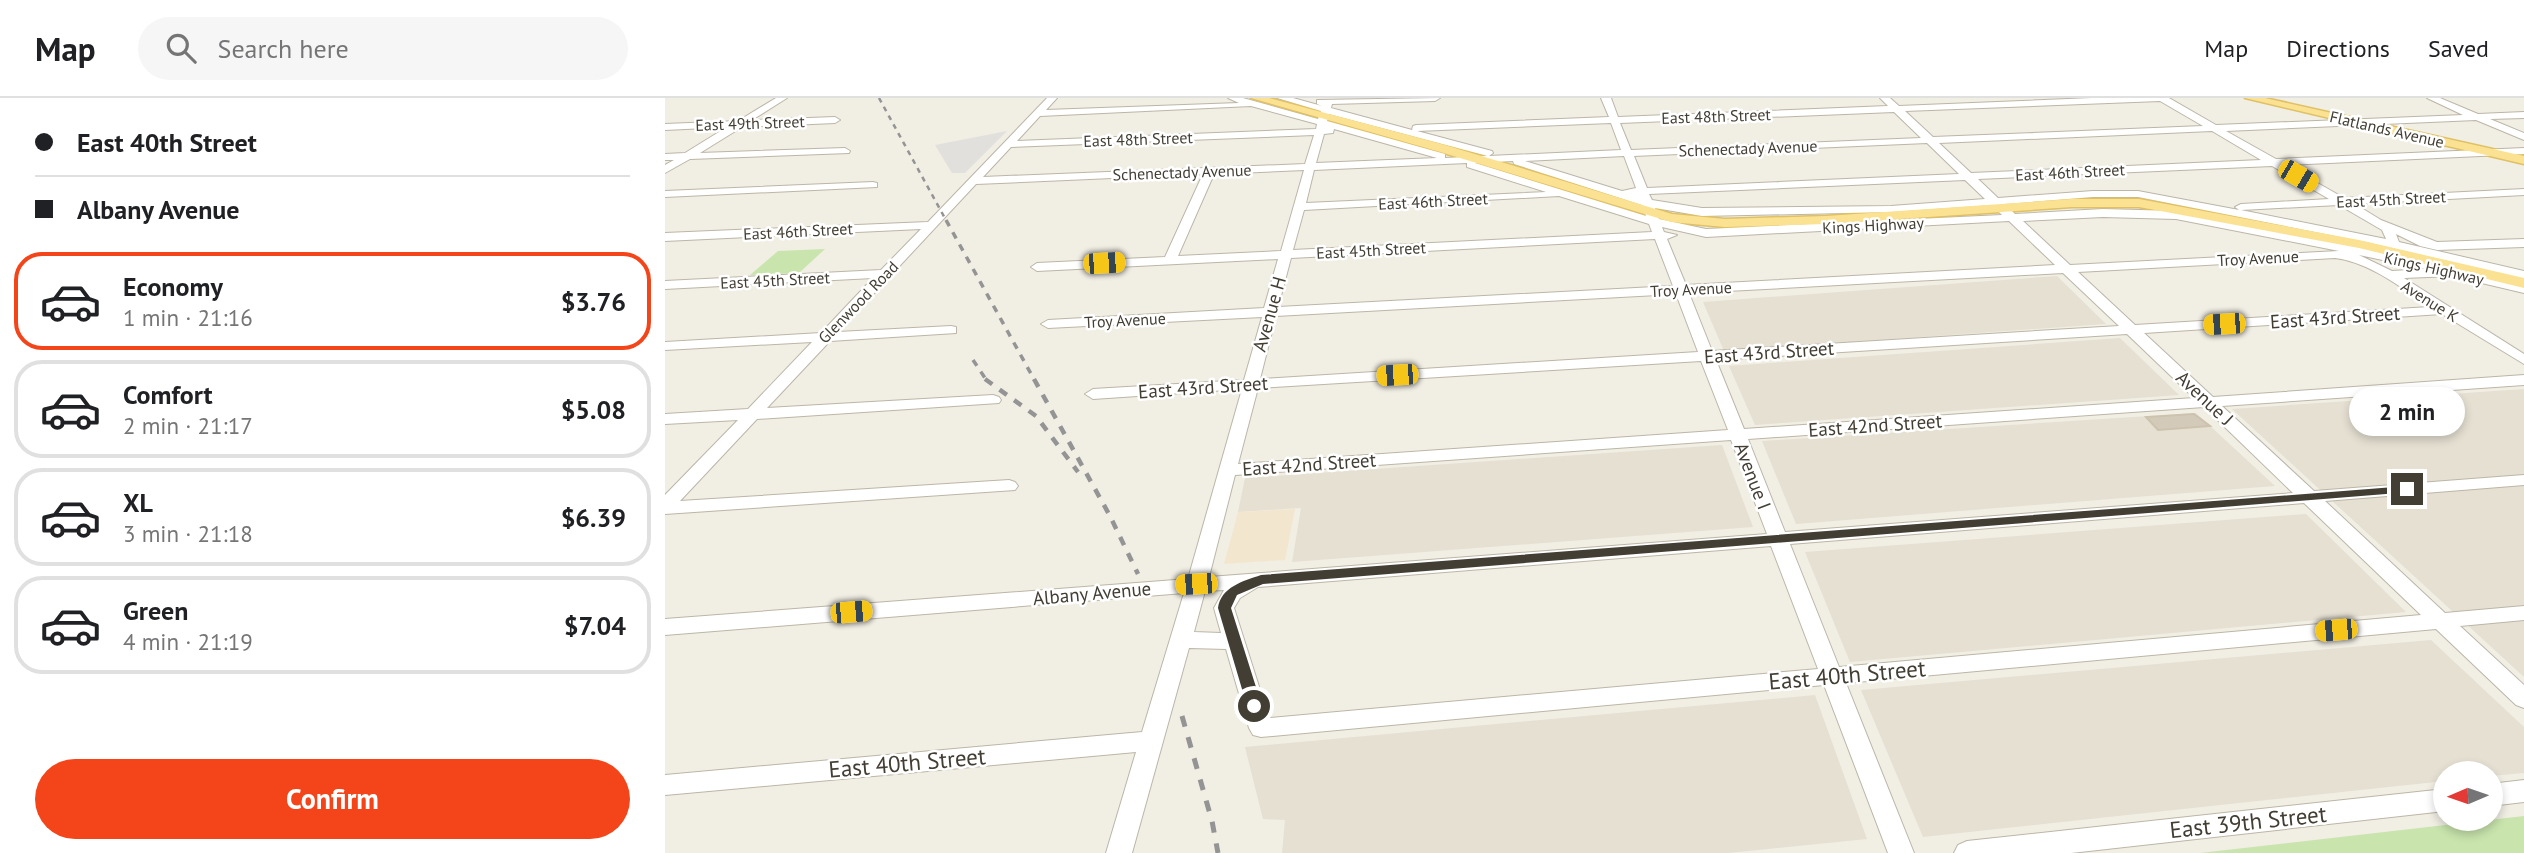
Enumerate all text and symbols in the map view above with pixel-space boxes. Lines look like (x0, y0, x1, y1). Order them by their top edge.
search box (138, 17, 628, 80)
text: Map (35, 27, 96, 70)
icon: search (162, 29, 200, 67)
text: Search here (218, 32, 349, 65)
text: Map (2204, 33, 2248, 64)
text: Directions (2286, 33, 2390, 64)
text: Saved (2428, 33, 2489, 64)
street label: East 48th Street (1661, 104, 1772, 128)
street label: Flatlands Avenue (2328, 106, 2446, 152)
street label: East 49th Street (695, 111, 806, 135)
text: East 40th Street (77, 126, 257, 159)
street label: East 48th Street (1083, 127, 1194, 151)
street label: Schenectady Avenue (1678, 136, 1818, 160)
car (2275, 156, 2322, 196)
street label: East 46th Street (2015, 159, 2126, 185)
street label: Schenectady Avenue (1112, 160, 1252, 184)
street label: East 45th Street (2336, 186, 2447, 212)
street label: East 46th Street (1378, 188, 1489, 214)
text: Albany Avenue (77, 193, 240, 226)
street label: Kings Highway (1822, 212, 1925, 238)
street label: East 46th Street (743, 218, 854, 244)
street label: East 45th Street (1316, 237, 1427, 263)
street label: Troy Avenue (2217, 246, 2299, 270)
street label: Kings Highway (2382, 247, 2486, 289)
car (1083, 251, 1126, 275)
street label: Glenwood Road (814, 257, 902, 347)
street label: East 45th Street (720, 267, 831, 293)
icon: car (39, 270, 102, 333)
text: Economy (123, 270, 223, 303)
street label: Avenue H (1247, 274, 1291, 354)
street label: Avenue K (2398, 276, 2463, 327)
street label: Troy Avenue (1650, 277, 1732, 301)
text: $3.76 (561, 285, 626, 318)
street label: East 43rd Street (2269, 300, 2401, 334)
text: 1 min · 21:16 (123, 303, 253, 332)
street label: Troy Avenue (1084, 308, 1166, 332)
car (2203, 312, 2246, 336)
street label: East 43rd Street (1703, 335, 1835, 369)
car (1376, 363, 1419, 387)
street label: Avenue J (2171, 365, 2239, 431)
street label: East 43rd Street (1137, 370, 1269, 404)
icon: car (39, 378, 102, 441)
text: Comfort (123, 378, 213, 411)
callout: 2 min (2349, 388, 2465, 436)
text: $5.08 (561, 393, 626, 426)
text: 2 min (2379, 397, 2435, 426)
street label: East 42nd Street (1807, 408, 1943, 442)
text: 2 min · 21:17 (123, 411, 253, 440)
street label: Avenue I (1729, 439, 1777, 513)
street label: East 42nd Street (1241, 447, 1377, 481)
route end (2391, 473, 2423, 505)
icon: car (39, 486, 102, 549)
text: XL (123, 486, 153, 519)
text: $6.39 (561, 501, 626, 534)
text: 3 min · 21:18 (123, 519, 253, 548)
car (1175, 572, 1218, 596)
street label: Albany Avenue (1032, 576, 1152, 610)
icon: car (39, 594, 102, 657)
text: Green (123, 594, 188, 627)
car (830, 600, 873, 624)
text: $7.04 (564, 609, 626, 642)
car (2315, 618, 2358, 642)
text: 4 min · 21:19 (123, 627, 253, 656)
street label: East 40th Street (1767, 653, 1927, 696)
route start (1238, 690, 1270, 722)
street label: East 40th Street (827, 741, 987, 784)
button: Confirm (35, 759, 630, 839)
north arrow (2433, 761, 2503, 831)
map controls (2433, 761, 2503, 831)
street label: East 39th Street (2168, 799, 2328, 844)

